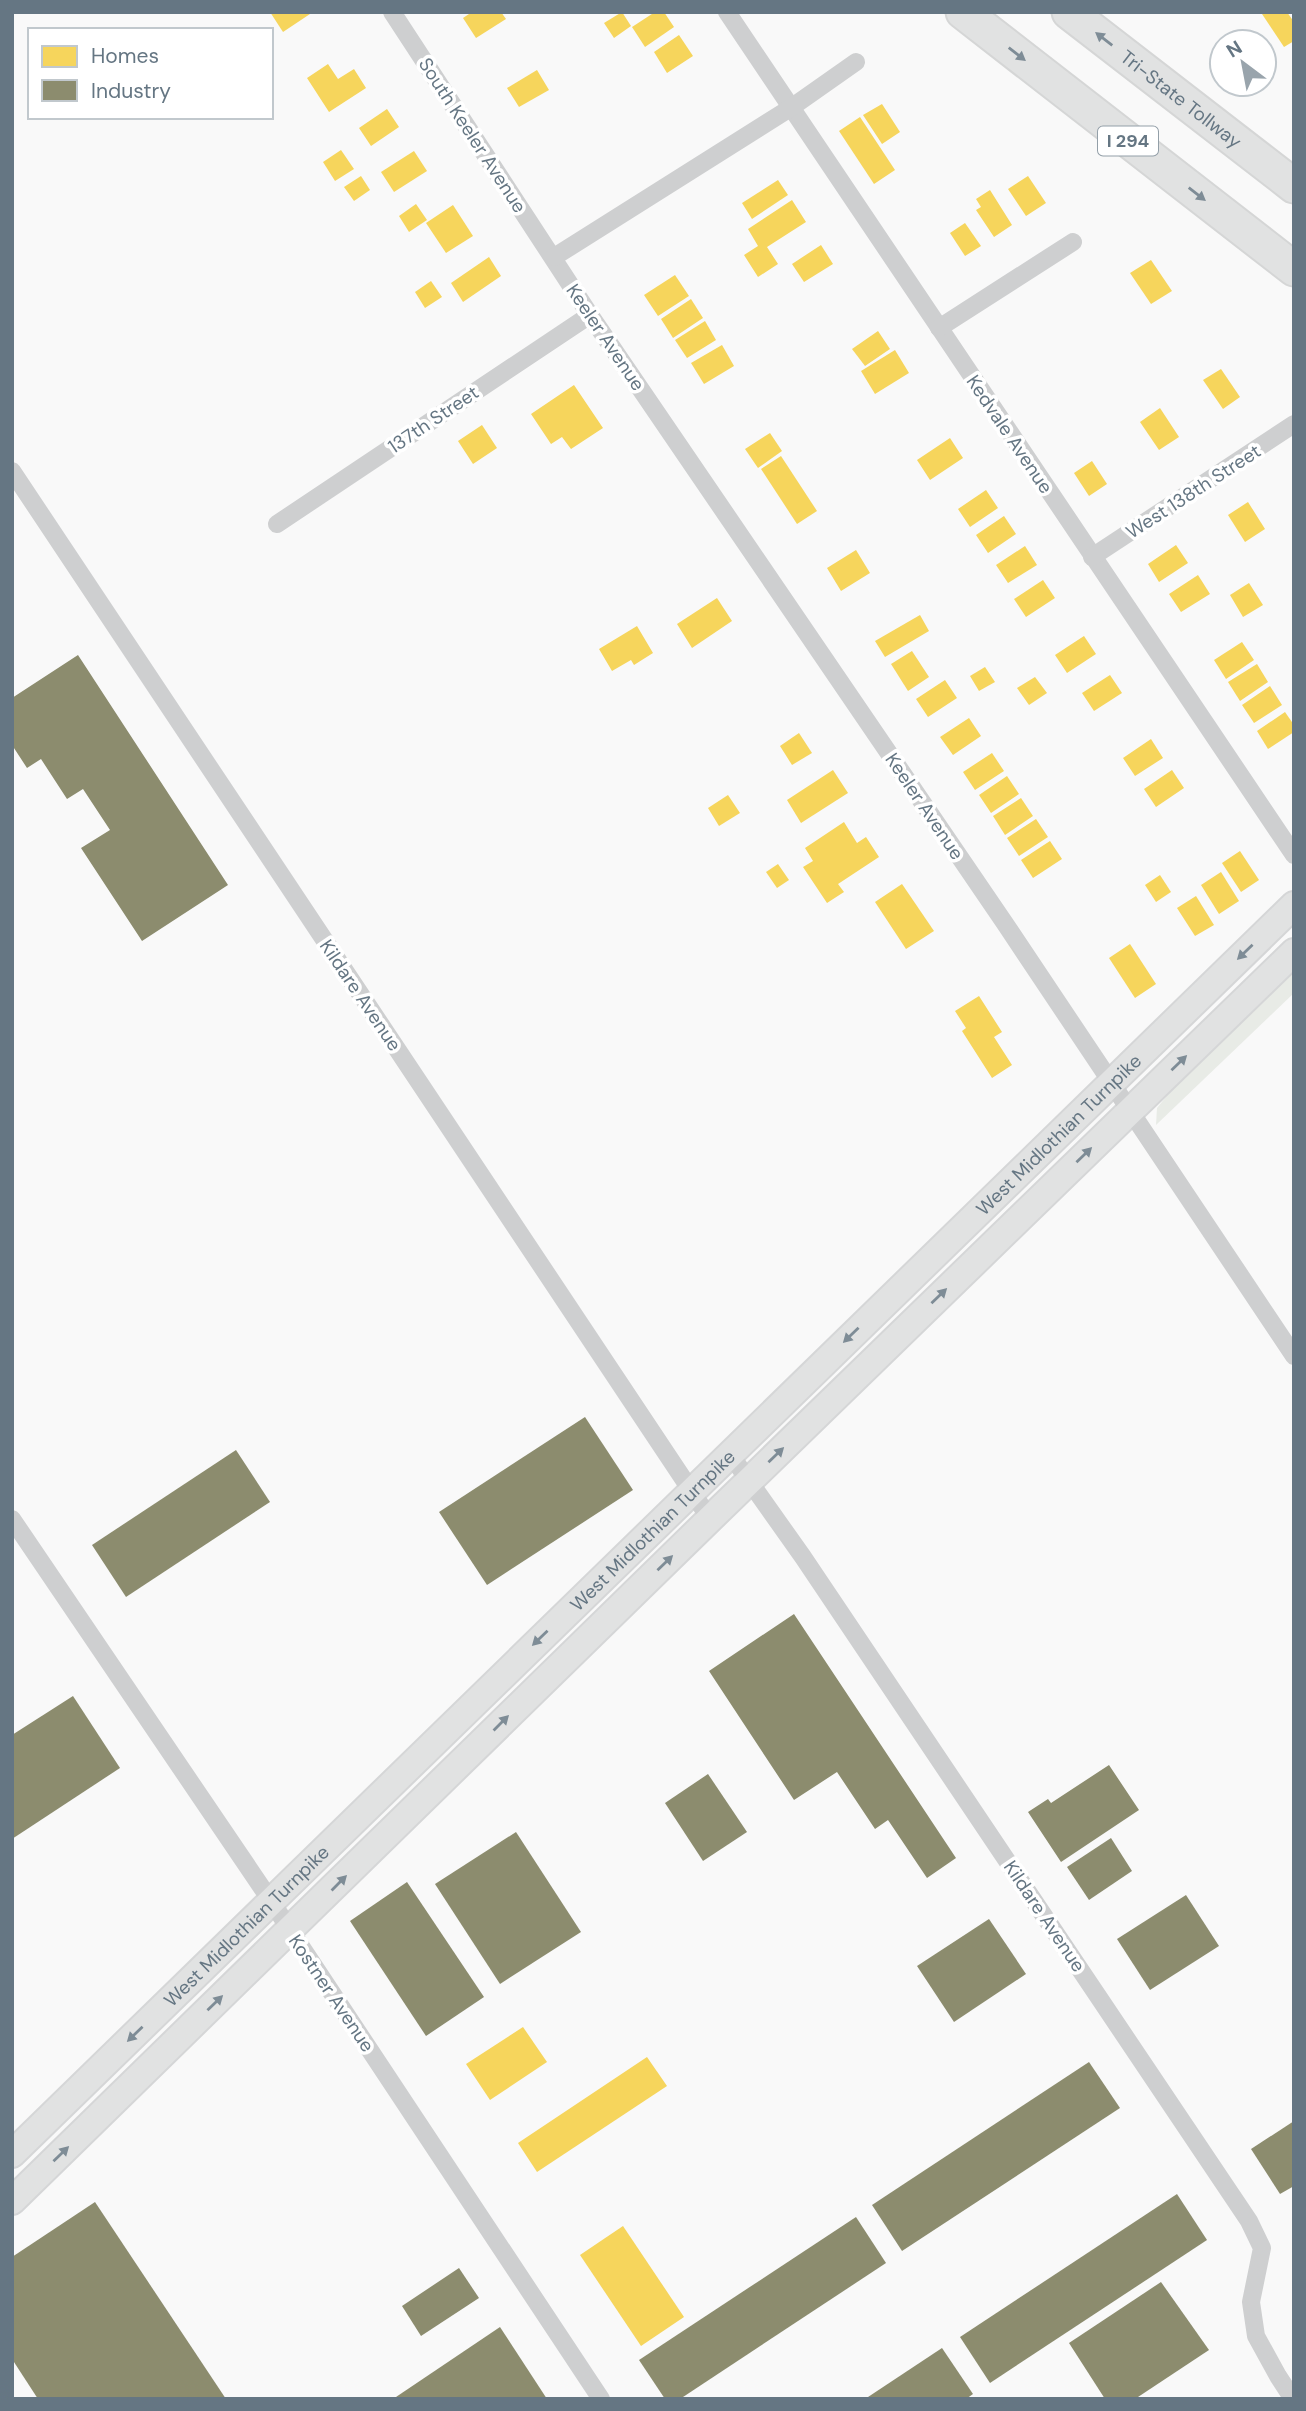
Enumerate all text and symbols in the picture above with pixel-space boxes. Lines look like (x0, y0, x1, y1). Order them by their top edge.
legend (28, 28, 273, 119)
north arrow (1208, 28, 1278, 98)
one-way arrow (1096, 32, 1114, 47)
text: N (1222, 35, 1247, 63)
text: Homes (91, 42, 159, 70)
street label: Tri-State Tollway (1115, 45, 1247, 154)
one-way arrow (1008, 47, 1026, 61)
street label: South Keeler Avenue (413, 53, 532, 218)
text: Industry (91, 77, 171, 105)
road number: I 294 (1098, 126, 1158, 156)
one-way arrow (1187, 186, 1205, 201)
street label: Keeler Avenue (561, 279, 651, 396)
street label: Kedvale Avenue (961, 370, 1058, 498)
street label: 137th Street (383, 380, 483, 459)
street label: West 138th Street (1121, 439, 1265, 544)
street label: Keeler Avenue (880, 748, 970, 865)
street label: Kildare Avenue (314, 935, 407, 1056)
one-way arrow (1237, 944, 1254, 960)
street label: West Midlothian Turnpike (971, 1049, 1147, 1221)
one-way arrow (1170, 1055, 1187, 1071)
one-way arrow (1075, 1146, 1092, 1163)
one-way arrow (930, 1288, 947, 1304)
one-way arrow (843, 1327, 860, 1344)
street label: West Midlothian Turnpike (565, 1444, 741, 1617)
one-way arrow (768, 1446, 785, 1463)
one-way arrow (656, 1554, 673, 1571)
one-way arrow (533, 1629, 549, 1646)
one-way arrow (493, 1715, 510, 1732)
street label: West Midlothian Turnpike (159, 1840, 335, 2012)
street label: Kildare Avenue (998, 1856, 1091, 1977)
one-way arrow (330, 1875, 347, 1891)
street label: Kostner Avenue (283, 1930, 380, 2057)
one-way arrow (207, 1995, 224, 2012)
one-way arrow (126, 2026, 143, 2043)
one-way arrow (52, 2146, 69, 2162)

